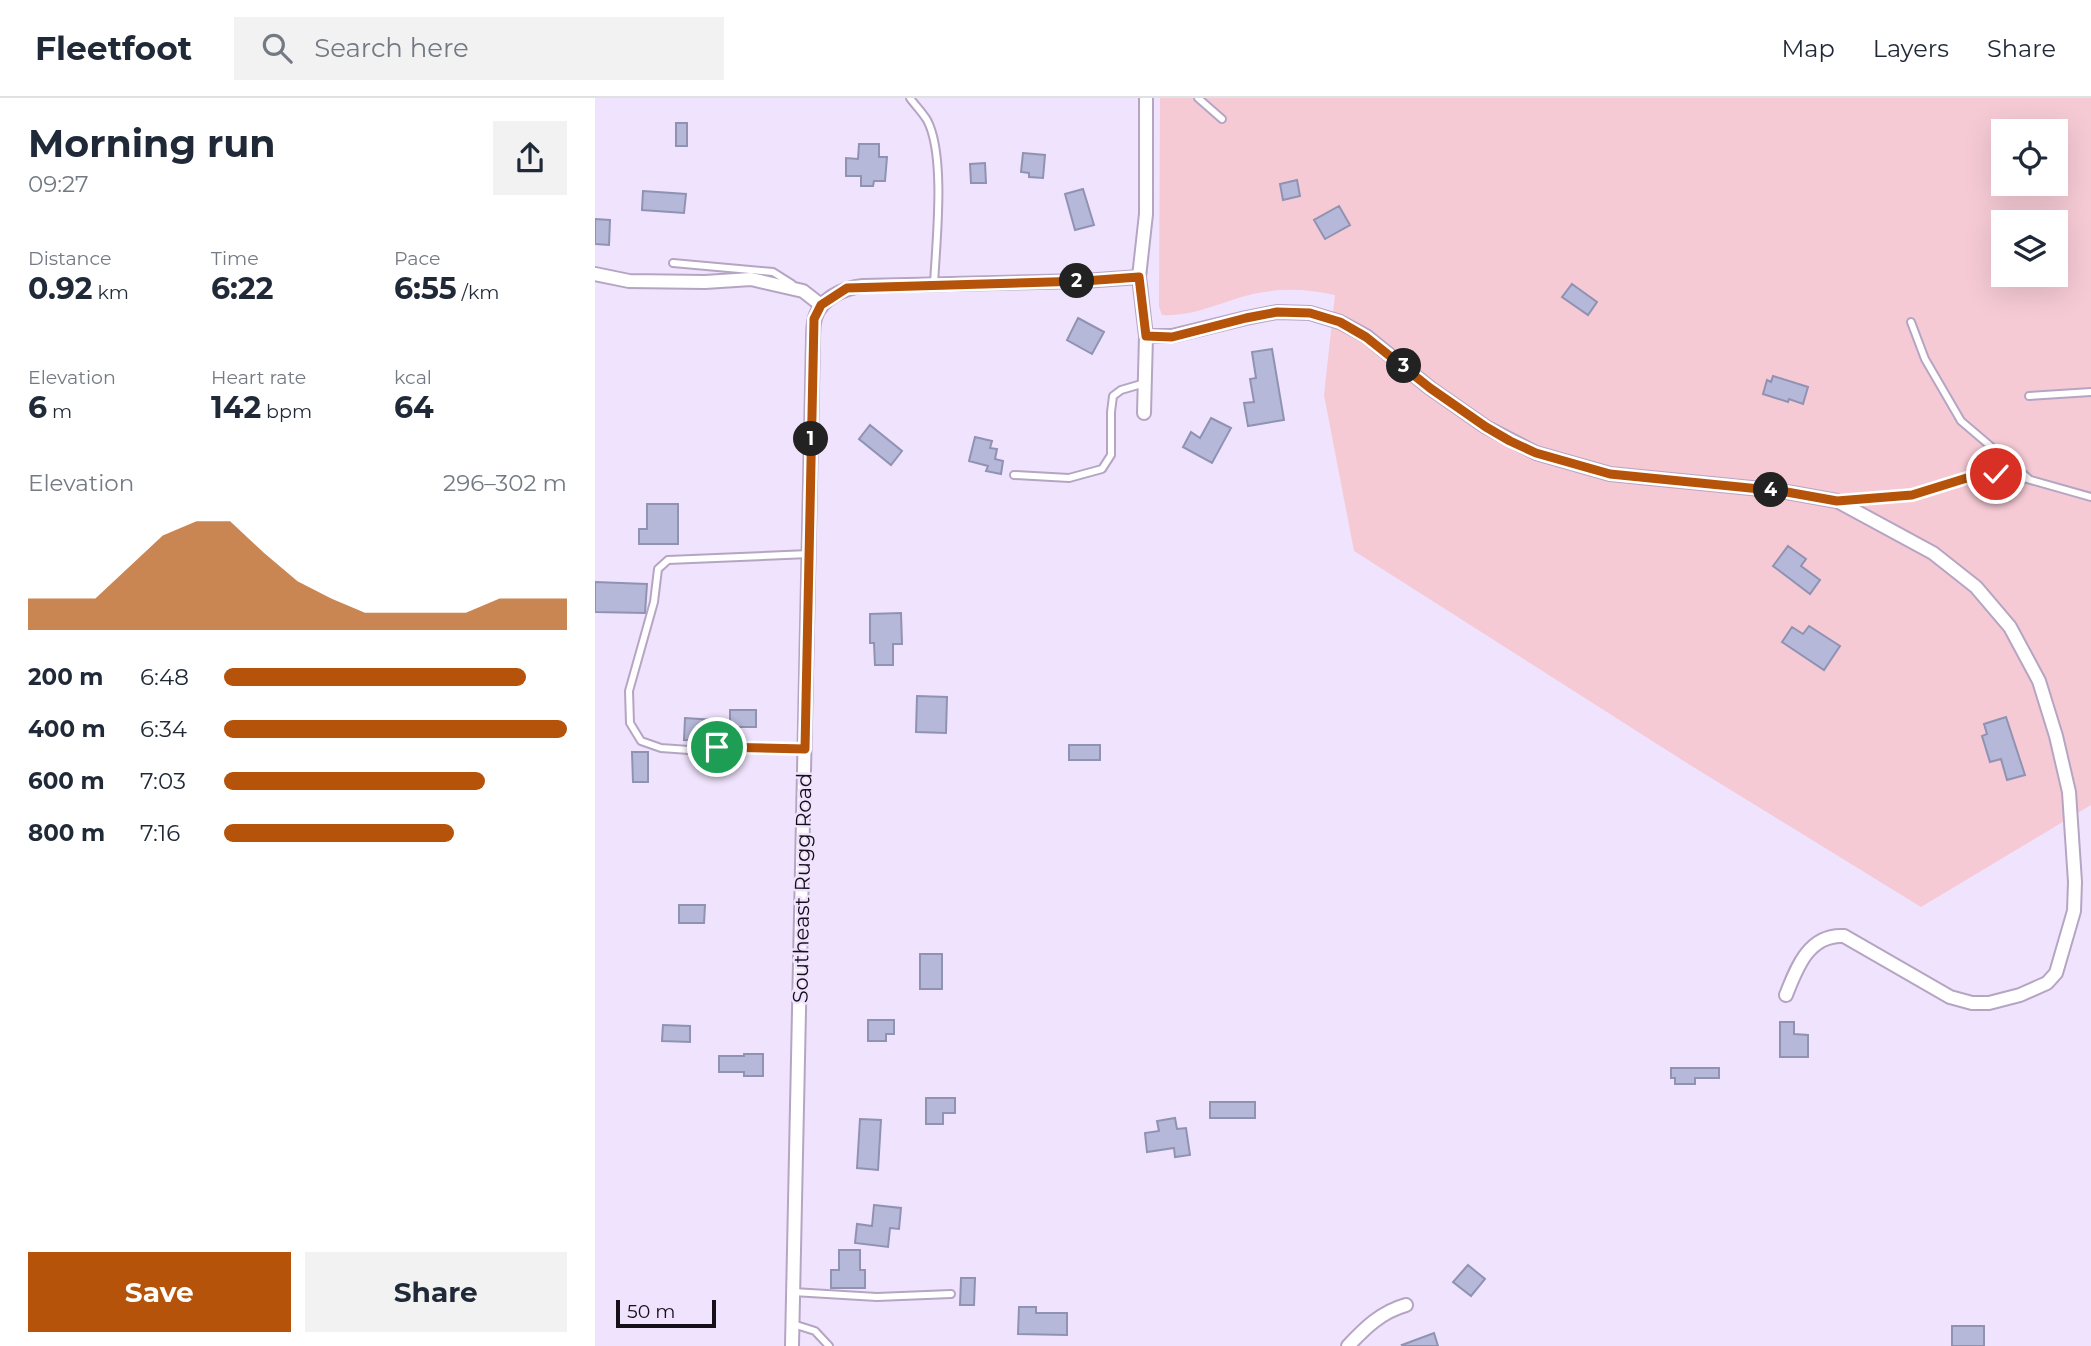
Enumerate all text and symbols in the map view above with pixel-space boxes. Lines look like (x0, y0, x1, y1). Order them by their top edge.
search box (234, 17, 724, 80)
text: Fleetfoot (35, 28, 192, 68)
icon: search (258, 29, 296, 67)
text: Search here (314, 32, 469, 64)
text: Map (1781, 34, 1835, 63)
text: Layers (1873, 34, 1949, 63)
text: Share (1987, 34, 2056, 63)
map controls (1991, 119, 2068, 287)
button: locate (1991, 119, 2068, 196)
text: Morning run (28, 120, 276, 167)
button: share (493, 121, 567, 195)
text: 09:27 (28, 170, 89, 198)
button: layers (1991, 210, 2068, 287)
text: Distance (28, 247, 111, 270)
text: Time (211, 247, 259, 270)
text: Pace (394, 247, 441, 270)
pin: 2 (1059, 264, 1095, 298)
text: 2 (1071, 269, 1082, 292)
text: 0.92 (28, 270, 93, 307)
text: 6:22 (211, 270, 273, 307)
text: 6:55 (394, 270, 457, 307)
text: km (93, 281, 129, 304)
text: /km (457, 281, 499, 304)
pin: 3 (1387, 348, 1421, 384)
text: 3 (1398, 354, 1409, 377)
text: Elevation (28, 366, 116, 389)
text: Heart rate (211, 366, 306, 389)
text: kcal (394, 366, 432, 389)
text: 6 (28, 389, 47, 426)
text: 142 (211, 389, 261, 426)
text: 64 (394, 389, 434, 426)
text: m (47, 400, 72, 423)
text: bpm (261, 400, 312, 423)
pin: 1 (793, 422, 829, 456)
text: 1 (807, 427, 814, 450)
pin (1966, 444, 2026, 504)
icon: check (1977, 455, 2015, 493)
text: Elevation (28, 469, 134, 497)
text: 296–302 m (443, 469, 567, 497)
pin: 4 (1753, 472, 1789, 508)
text: 4 (1764, 478, 1777, 501)
text: 200 m (28, 663, 103, 691)
text: 6:48 (140, 663, 189, 691)
text: 400 m (28, 715, 106, 743)
text: 6:34 (140, 715, 187, 743)
pin (687, 717, 747, 777)
icon: arrive (698, 728, 736, 766)
text: 600 m (28, 767, 105, 795)
text: 7:03 (140, 767, 186, 795)
street label: Southeast Rugg Road (787, 773, 817, 1003)
text: 800 m (28, 819, 105, 847)
text: 7:16 (140, 819, 180, 847)
button: Save (28, 1252, 291, 1332)
button: Share (305, 1252, 567, 1332)
scale bar (616, 1297, 716, 1329)
text: 50 m (627, 1300, 675, 1323)

